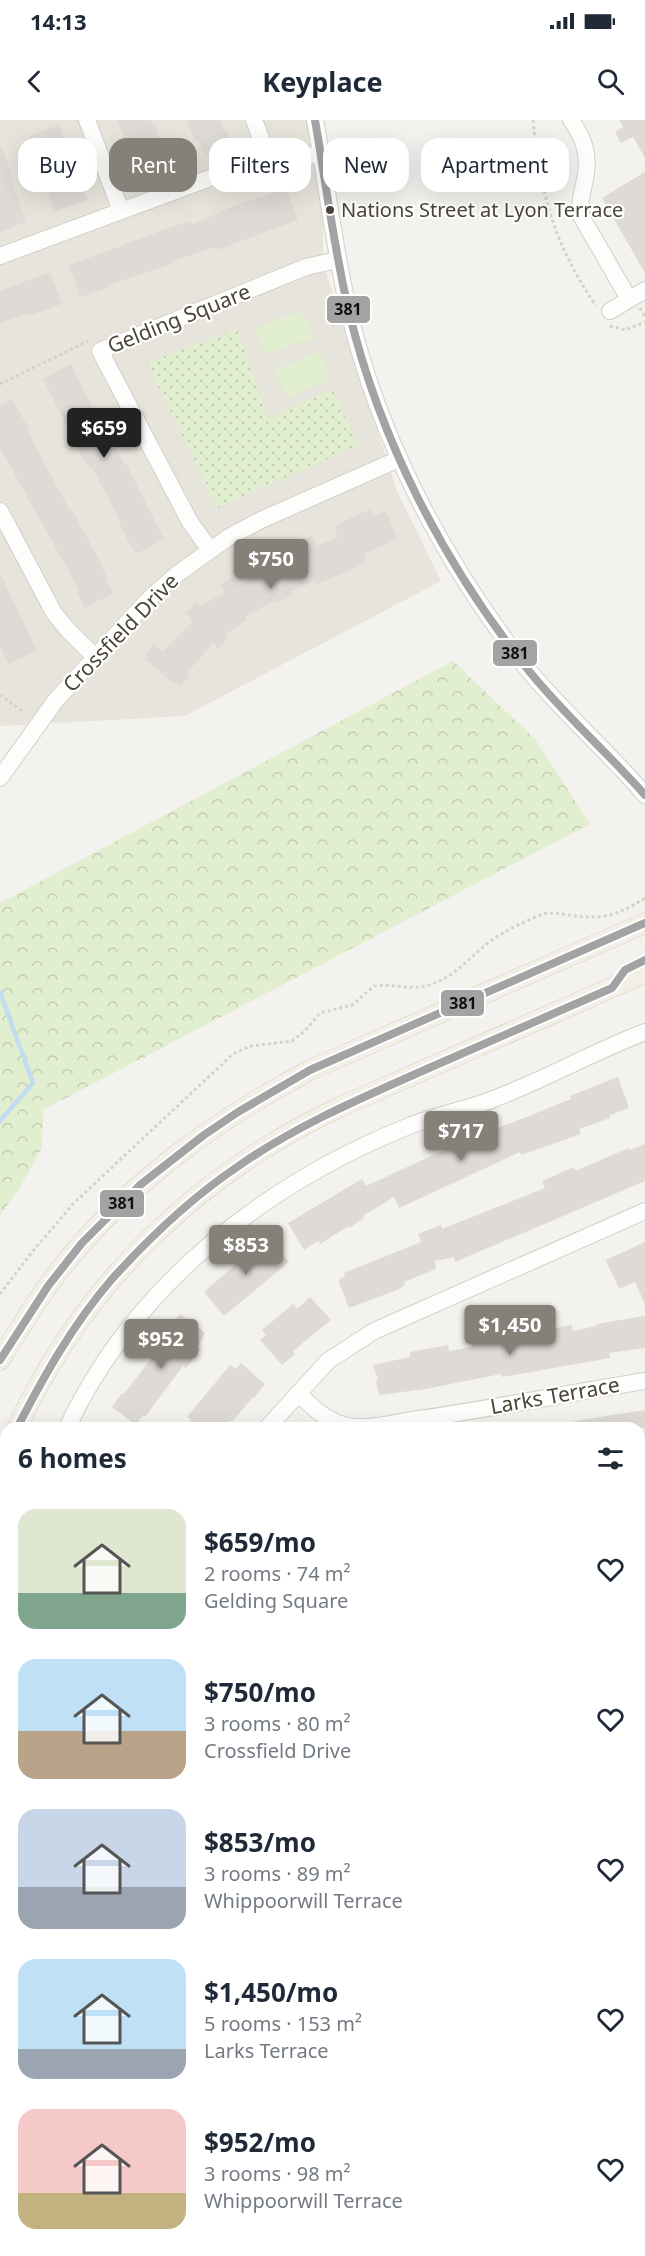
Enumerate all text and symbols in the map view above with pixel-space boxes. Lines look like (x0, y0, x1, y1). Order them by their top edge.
text: 14:13 (30, 6, 87, 36)
text: Keyplace (262, 63, 383, 100)
icon: back (18, 65, 51, 98)
icon: search (594, 65, 627, 98)
chip: Buy (18, 138, 97, 192)
chip: Rent (109, 138, 197, 192)
chip: Filters (209, 138, 311, 192)
chip: New (323, 138, 409, 192)
chip: Apartment (421, 138, 569, 192)
place label: Nations Street at Lyon Terrace (341, 196, 623, 223)
marker: Nations Street at Lyon Terrace (324, 204, 336, 216)
street label: Gelding Square (103, 277, 254, 359)
line badge: 381 (326, 295, 371, 324)
text: 381 (334, 298, 362, 320)
pin: $659 (68, 408, 140, 459)
text: $659 (81, 414, 127, 441)
pin: $750 (235, 539, 307, 590)
text: $750 (248, 545, 294, 572)
street label: Crossfield Drive (57, 567, 184, 698)
line badge: 381 (492, 639, 538, 667)
text: 381 (501, 642, 529, 664)
line badge: 381 (440, 989, 485, 1017)
text: 381 (449, 992, 477, 1014)
pin: $717 (425, 1111, 497, 1162)
text: $717 (438, 1117, 484, 1144)
line badge: 381 (99, 1189, 145, 1218)
text: 381 (108, 1192, 136, 1214)
pin: $853 (210, 1225, 282, 1276)
text: $853 (223, 1231, 269, 1258)
pin: $1,450 (461, 1305, 559, 1356)
text: $1,450 (479, 1311, 541, 1338)
pin: $952 (125, 1319, 197, 1370)
text: $952 (138, 1325, 184, 1352)
street label: Larks Terrace (488, 1370, 622, 1420)
text: 6 homes (18, 1440, 127, 1476)
icon: filters (594, 1442, 627, 1475)
text: $659/mo (204, 1524, 316, 1560)
icon: home (66, 1533, 138, 1605)
icon: heart (594, 1553, 627, 1586)
text: 2 rooms · 74 m² (204, 1560, 351, 1587)
text: Gelding Square (204, 1587, 348, 1614)
text: $750/mo (204, 1674, 316, 1710)
icon: home (66, 1683, 138, 1755)
icon: heart (594, 1703, 627, 1736)
text: 3 rooms · 80 m² (204, 1710, 351, 1737)
text: Crossfield Drive (204, 1737, 351, 1764)
text: $853/mo (204, 1824, 316, 1860)
icon: home (66, 1833, 138, 1905)
icon: heart (594, 1853, 627, 1886)
text: 3 rooms · 89 m² (204, 1860, 351, 1887)
text: Whippoorwill Terrace (204, 1887, 403, 1914)
text: $1,450/mo (204, 1974, 338, 2010)
icon: home (66, 1983, 138, 2055)
icon: heart (594, 2003, 627, 2036)
text: 5 rooms · 153 m² (204, 2010, 362, 2037)
text: Larks Terrace (204, 2037, 329, 2064)
text: $952/mo (204, 2124, 316, 2160)
icon: home (66, 2133, 138, 2205)
icon: heart (594, 2153, 627, 2186)
text: 3 rooms · 98 m² (204, 2160, 351, 2187)
text: Whippoorwill Terrace (204, 2187, 403, 2214)

